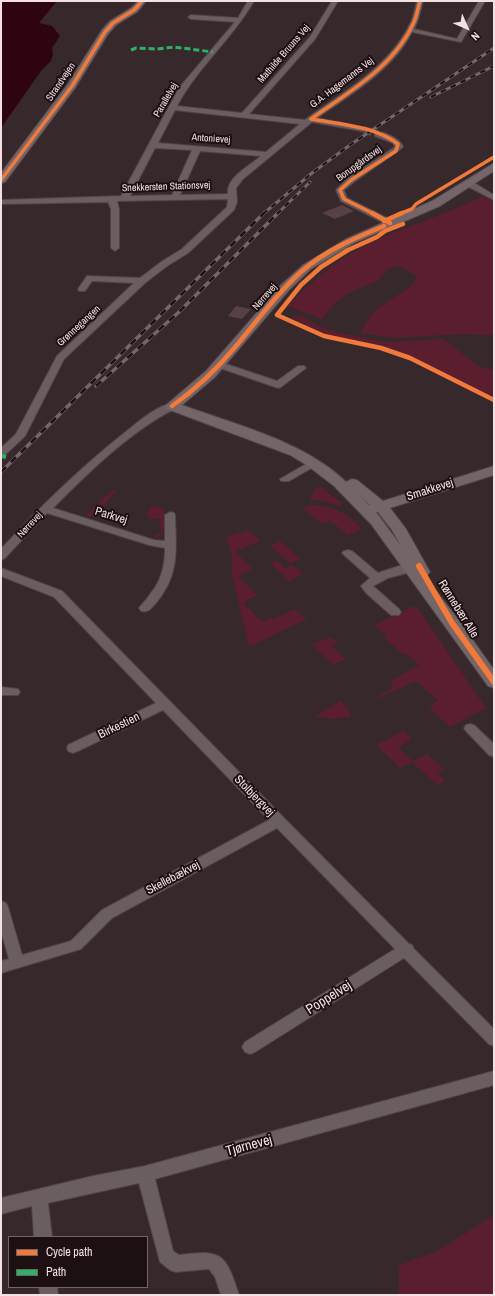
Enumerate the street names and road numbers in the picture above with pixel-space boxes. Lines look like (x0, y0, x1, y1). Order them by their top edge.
street label: Mathilde Bruuns Vej (255, 22, 313, 86)
street label: G.A. Hagemanns Vej (308, 55, 376, 111)
street label: Strandvejen (44, 61, 78, 103)
street label: Parallelvej (151, 81, 181, 119)
street label: Antonievej (191, 132, 231, 146)
street label: Borupgårdsvej (334, 144, 384, 184)
street label: Snekkersten Stationsvej (122, 179, 210, 195)
street label: Nørrevej (250, 281, 280, 313)
street label: Grønnegangen (55, 303, 103, 349)
street label: Smakkevej (405, 476, 455, 504)
street label: Parkvej (93, 504, 129, 528)
street label: Nørrevej (15, 510, 45, 540)
street label: Rønnebær Alle (435, 577, 481, 641)
street label: Birkestien (96, 710, 142, 742)
street label: Stolbjergvej (231, 773, 277, 819)
street label: Skellebækvej (144, 858, 202, 898)
street label: Poppelvej (303, 978, 355, 1018)
street label: Tjørnevej (224, 1132, 274, 1160)

